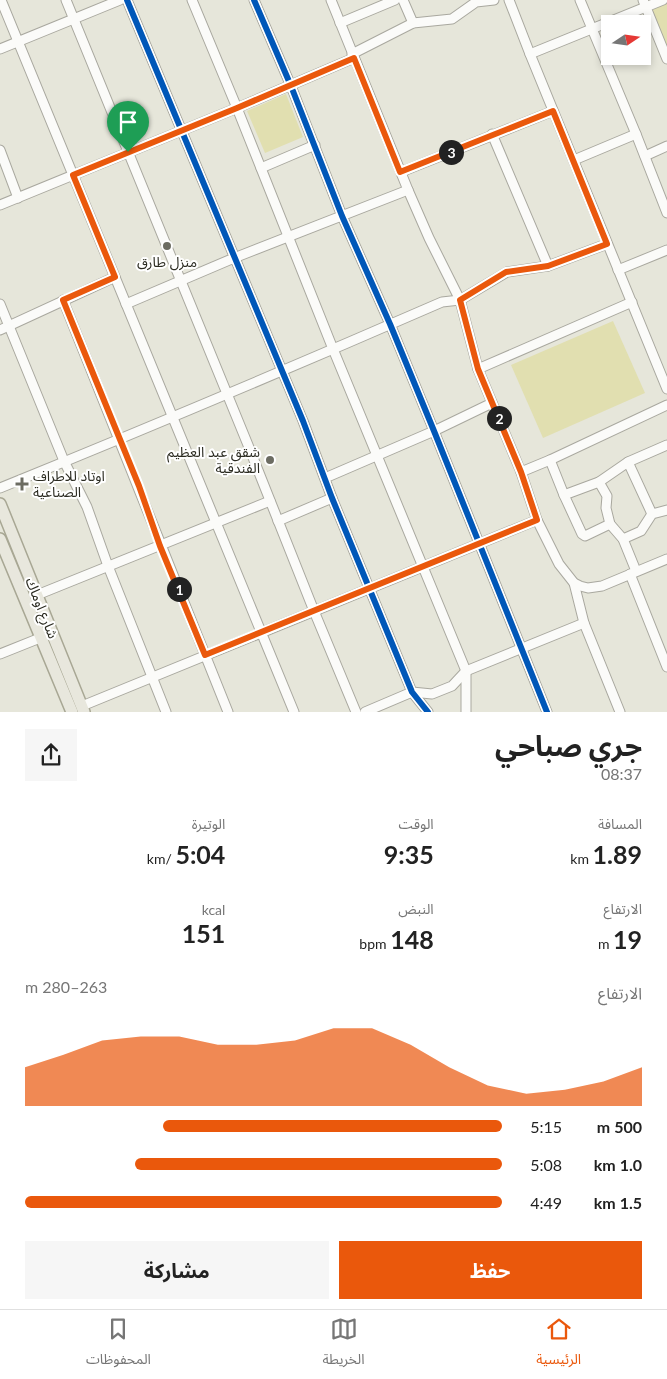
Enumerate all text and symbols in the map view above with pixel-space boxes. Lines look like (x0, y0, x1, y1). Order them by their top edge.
north arrow (601, 15, 651, 65)
map controls (601, 15, 651, 65)
pin (107, 101, 149, 152)
icon: arrive (114, 108, 142, 136)
pin: 3 (438, 140, 464, 164)
text: 3 (447, 144, 456, 161)
marker: منزل طارق (161, 240, 173, 252)
place label: منزل طارق (137, 253, 197, 271)
pin: 2 (486, 406, 512, 430)
text: 2 (495, 410, 504, 427)
place label: شقق عبد العظيم الفندقية (167, 443, 260, 476)
marker: شقق عبد العظيم الفندقية (264, 454, 276, 466)
place label: اوتاد للاطراف الصناعية (33, 467, 105, 500)
marker: اوتاد للاطراف الصناعية (15, 477, 29, 491)
street label: شارع اوماك (20, 575, 62, 642)
pin: 1 (166, 576, 192, 602)
text: 1 (175, 581, 184, 598)
text: جري صباحي (495, 728, 642, 762)
button: share (25, 729, 77, 781)
text: 08:37 (601, 764, 642, 783)
text: الوتيرة (192, 815, 225, 832)
text: الوقت (399, 815, 434, 832)
text: المسافة (598, 815, 642, 832)
text: 5:04 (175, 839, 225, 869)
text: 9:35 (384, 839, 434, 869)
text: 1.89 (593, 839, 642, 869)
text: /km (147, 850, 175, 867)
text: km (570, 850, 593, 867)
text: النبض (398, 900, 434, 917)
text: الارتفاع (604, 900, 642, 917)
text: kcal (202, 901, 225, 918)
text: 151 (182, 918, 225, 948)
text: 148 (390, 924, 434, 954)
text: 19 (613, 924, 642, 954)
text: bpm (359, 935, 390, 952)
text: m (598, 935, 613, 952)
text: 263–280 m (25, 977, 107, 996)
text: الارتفاع (598, 983, 642, 1002)
text: 5:15 (530, 1117, 562, 1136)
text: 500 m (597, 1117, 642, 1136)
text: 5:08 (530, 1155, 562, 1174)
text: 1.0 km (594, 1155, 642, 1174)
text: 4:49 (530, 1193, 562, 1212)
text: 1.5 km (594, 1193, 642, 1212)
button: مشاركة (25, 1241, 329, 1299)
button: حفظ (339, 1241, 642, 1299)
tab: المحفوظات (86, 1315, 151, 1374)
tab: الخريطة (323, 1315, 364, 1374)
tab: الرئيسية (536, 1315, 581, 1374)

